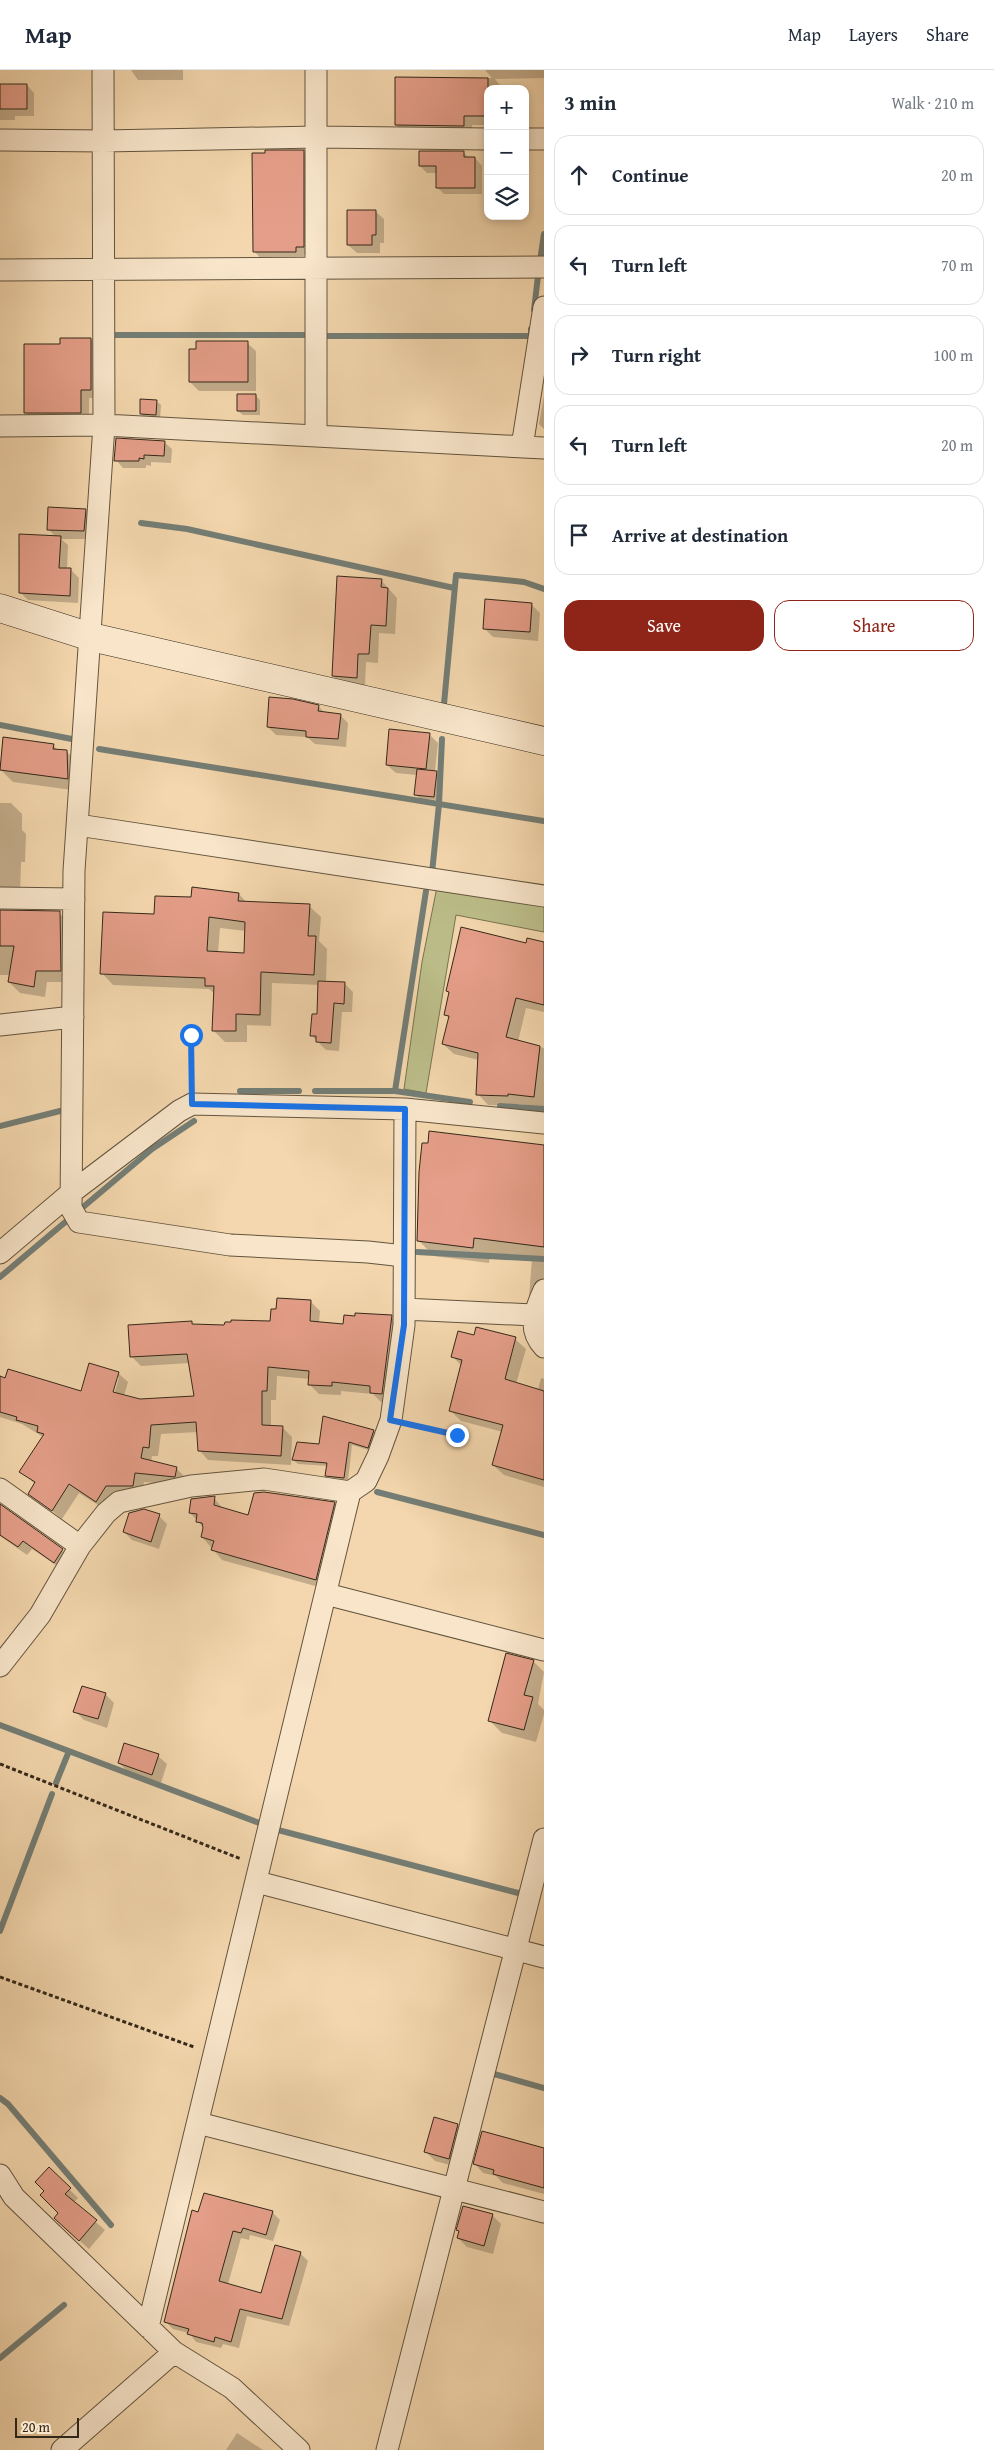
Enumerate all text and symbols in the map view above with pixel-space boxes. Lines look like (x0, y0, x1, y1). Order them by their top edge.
text: Map (25, 17, 72, 52)
text: Map (788, 21, 821, 48)
text: Layers (849, 21, 898, 48)
text: Share (926, 21, 969, 48)
map controls (484, 85, 529, 220)
button: + (484, 85, 529, 130)
text: 3 min (564, 87, 616, 118)
text: Walk · 210 m (891, 91, 974, 115)
button: − (484, 130, 529, 175)
icon: ahead (565, 161, 593, 189)
text: Continue (612, 161, 689, 189)
text: 20 m (941, 163, 973, 187)
button: layers (484, 175, 529, 220)
icon: left (565, 251, 593, 279)
text: Turn left (612, 251, 687, 279)
text: 70 m (941, 253, 973, 277)
icon: right (565, 341, 593, 369)
text: Turn right (612, 341, 701, 369)
text: 100 m (933, 343, 973, 367)
icon: left (565, 431, 593, 459)
text: Turn left (612, 431, 687, 459)
text: 20 m (941, 433, 973, 457)
icon: arrive (565, 521, 593, 549)
text: Arrive at destination (612, 521, 788, 549)
button: Save (564, 600, 764, 651)
button: Share (774, 600, 974, 651)
route start (180, 1024, 203, 1047)
route end (446, 1424, 469, 1447)
scale bar (15, 2415, 79, 2438)
text: 20 m (22, 2417, 50, 2437)

